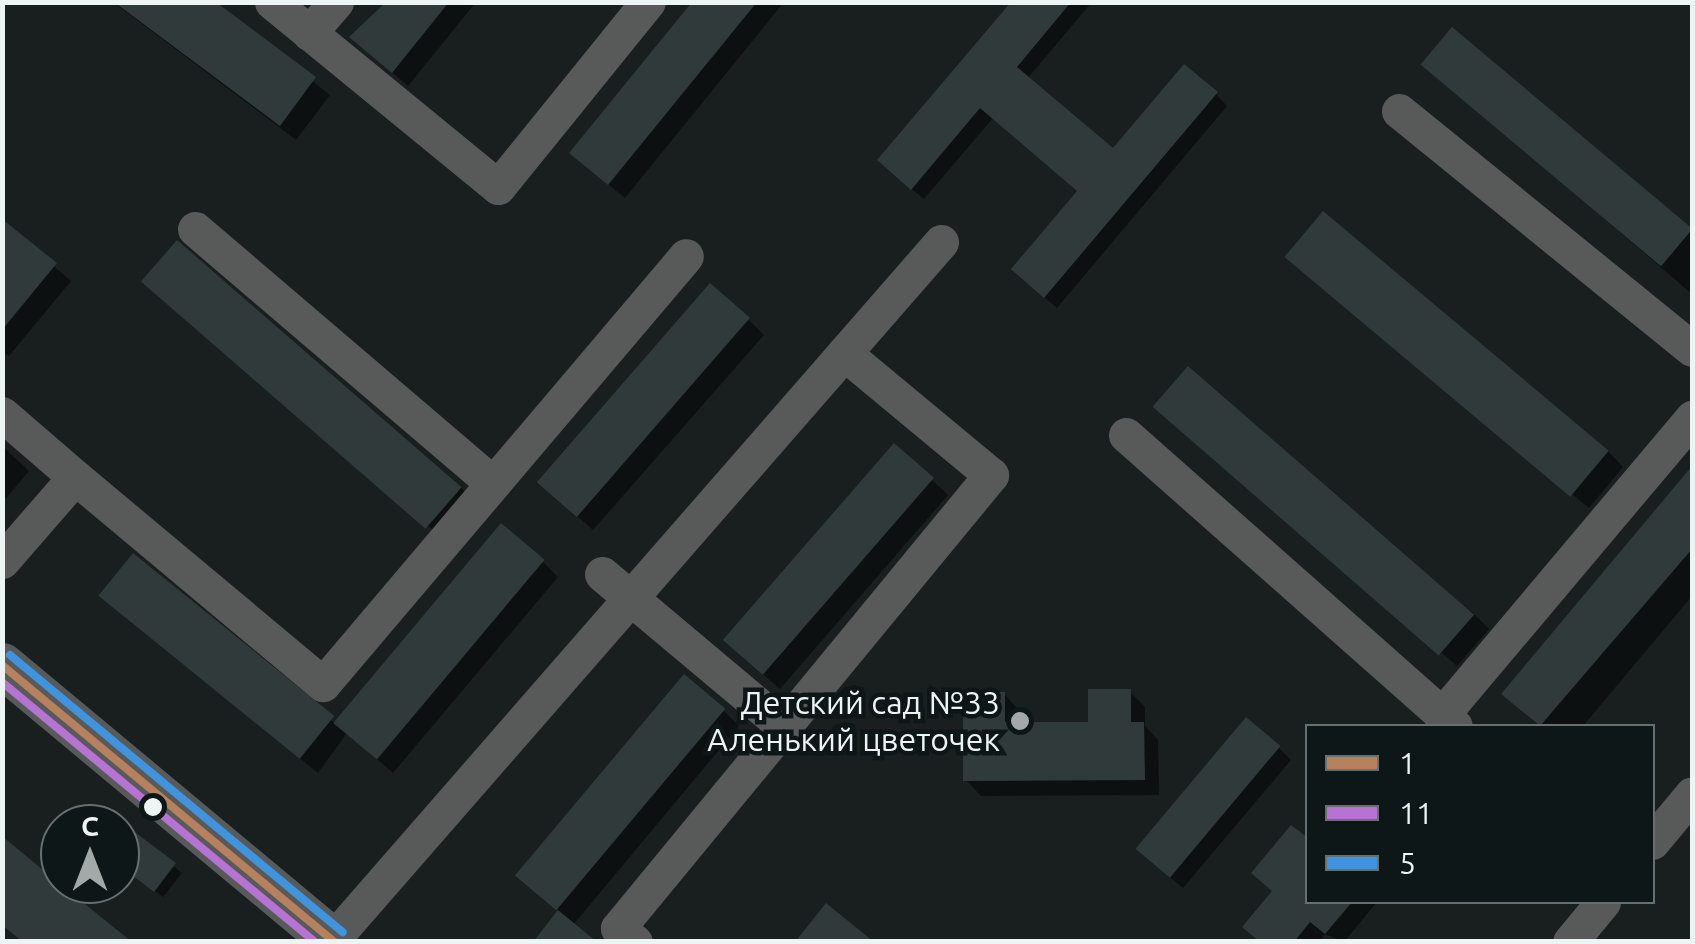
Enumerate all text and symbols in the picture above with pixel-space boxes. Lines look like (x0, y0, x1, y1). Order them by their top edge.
place label: Детский сад №33 Аленький цветочек (707, 684, 1000, 759)
marker: Детский сад №33 Аленький цветочек (1009, 710, 1031, 732)
legend (1305, 724, 1655, 904)
text: 1 (1399, 746, 1416, 780)
text: 11 (1399, 796, 1433, 830)
unlabelled marker (143, 797, 163, 817)
north arrow (40, 804, 140, 904)
text: С (81, 810, 99, 841)
text: 5 (1399, 846, 1416, 880)

